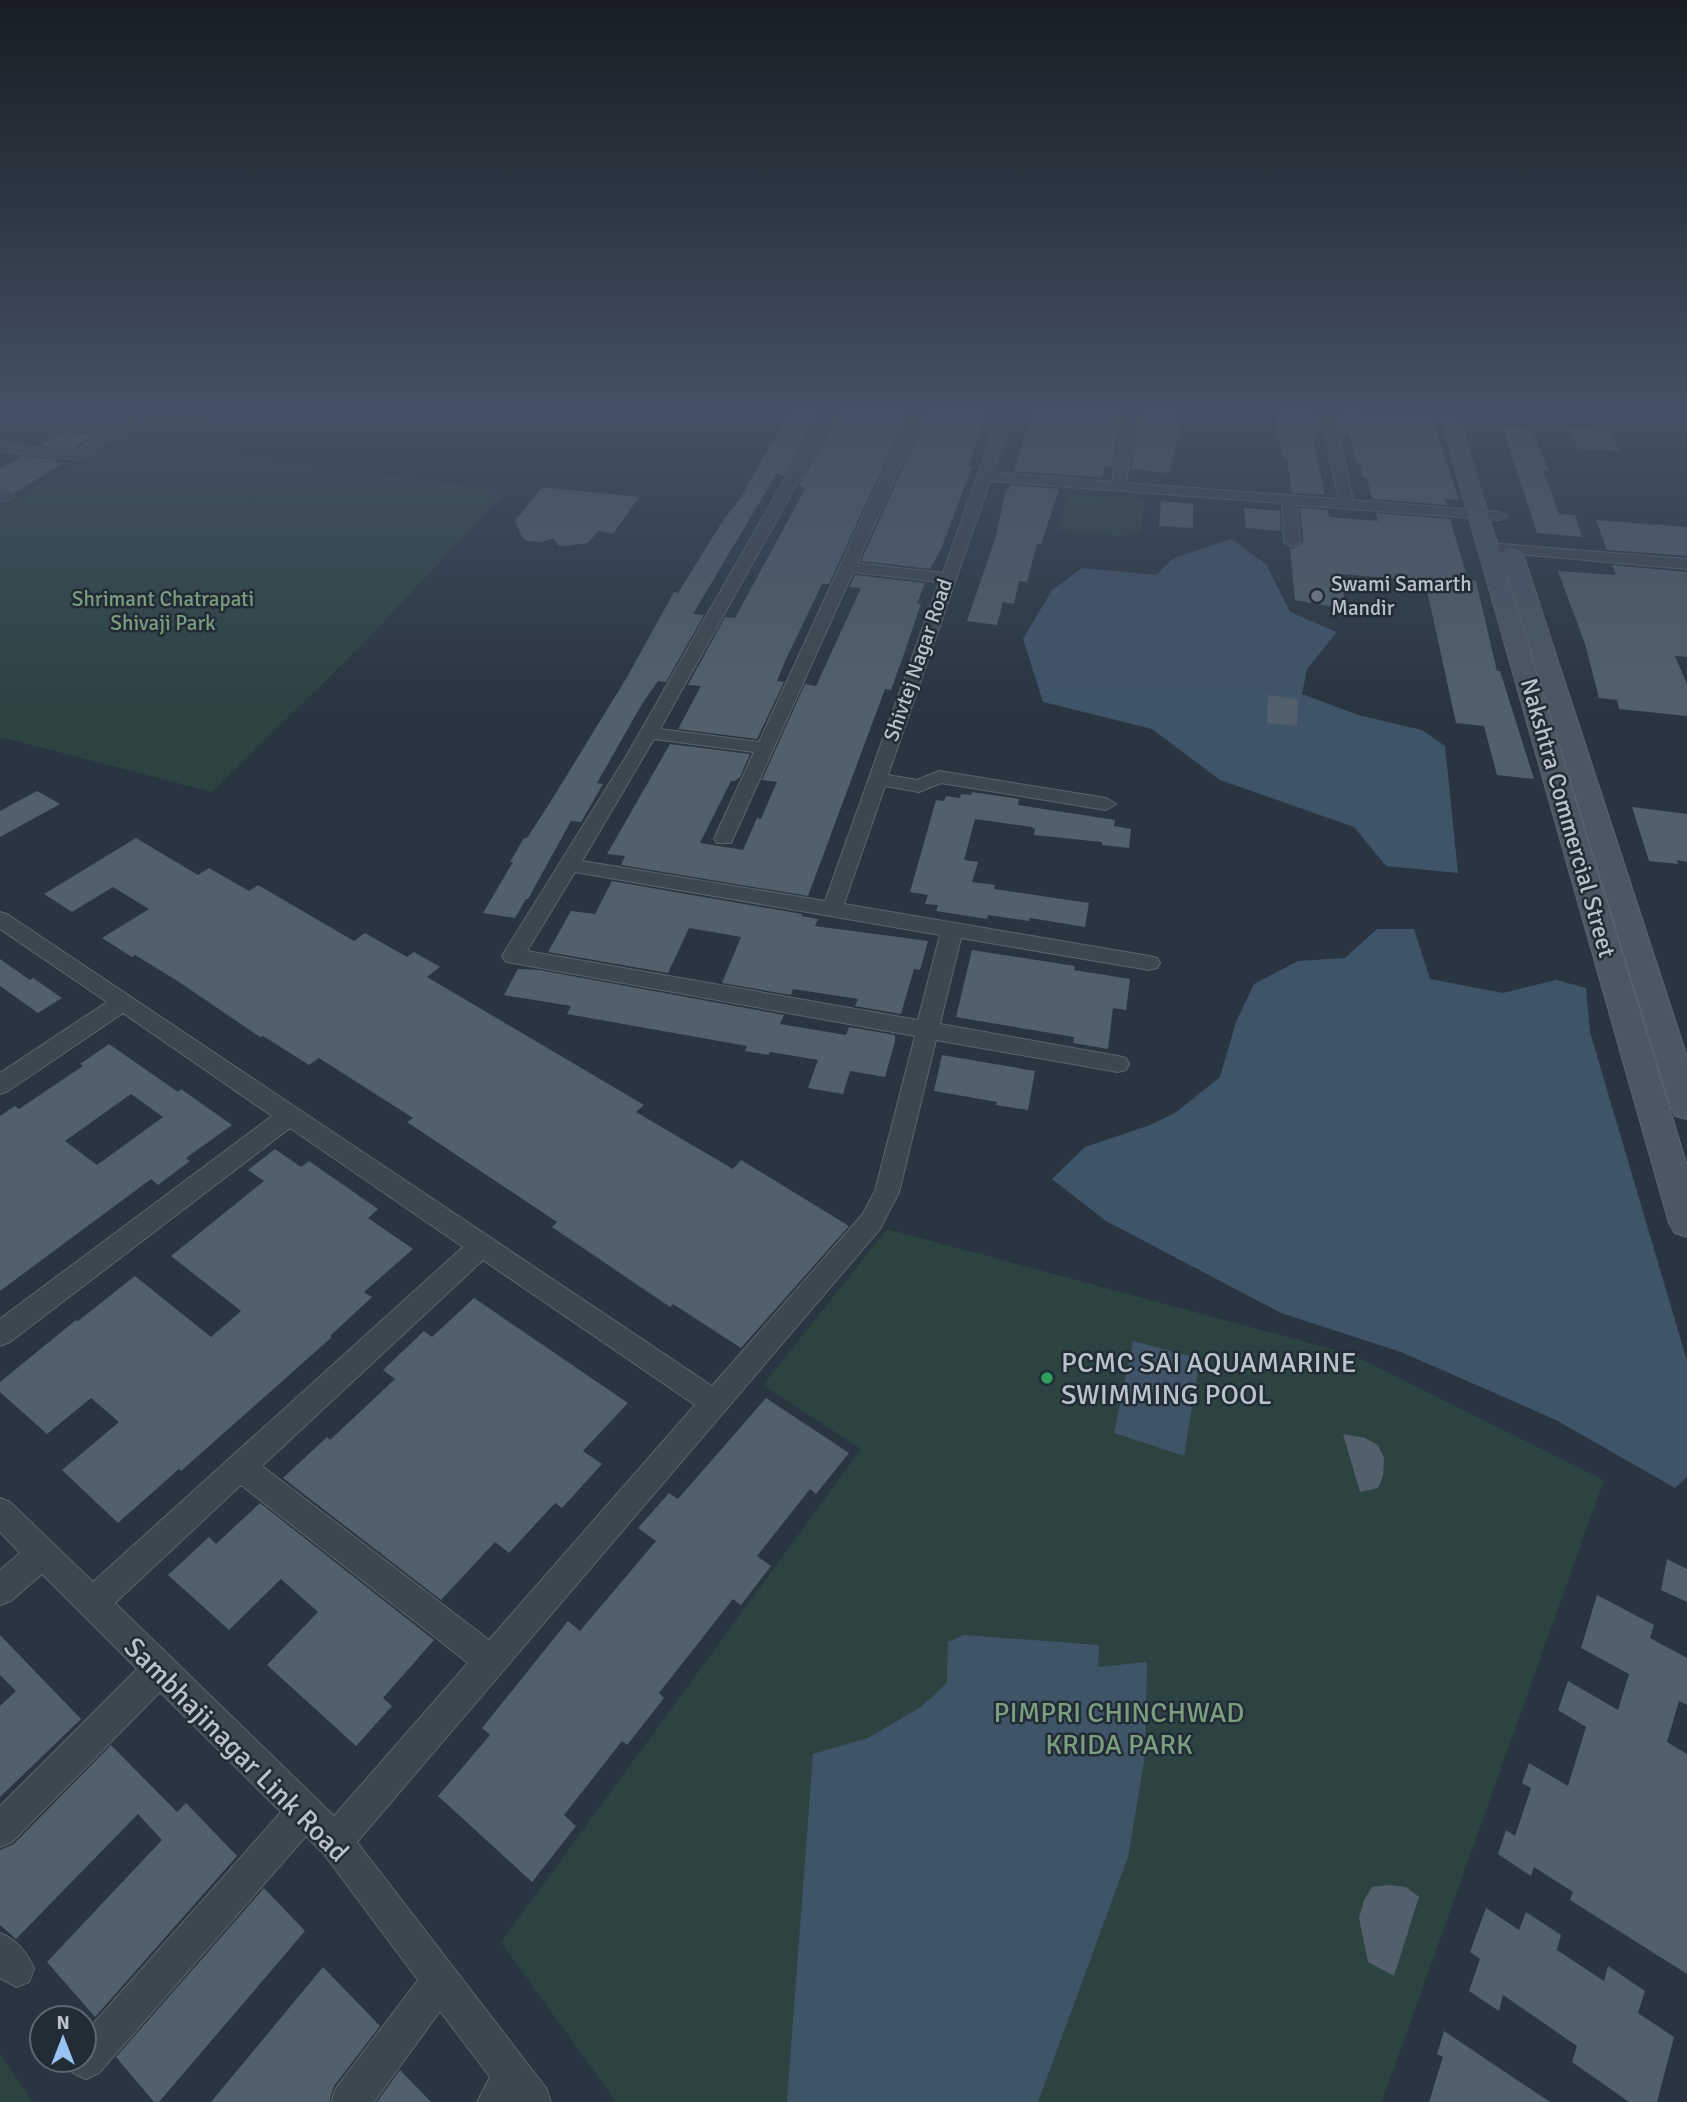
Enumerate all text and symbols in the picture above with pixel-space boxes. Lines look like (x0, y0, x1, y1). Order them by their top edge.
place label: Swami Samarth Mandir (1331, 571, 1472, 621)
street label: Shivtej Nagar Road (878, 575, 958, 745)
park label: Shrimant Chatrapati Shivaji Park (72, 586, 254, 636)
marker: Swami Samarth Mandir (1309, 588, 1325, 604)
street label: Nakshtra Commercial Street (1514, 675, 1622, 961)
place label: PCMC SAI AQUAMARINE SWIMMING POOL (1061, 1346, 1356, 1412)
marker: PCMC SAI AQUAMARINE SWIMMING POOL (1039, 1370, 1055, 1386)
street label: Sambhajinagar Link Road (117, 1630, 356, 1869)
park label: PIMPRI CHINCHWAD KRIDA PARK (994, 1696, 1244, 1762)
north arrow (28, 2004, 98, 2074)
text: N (56, 2011, 70, 2035)

